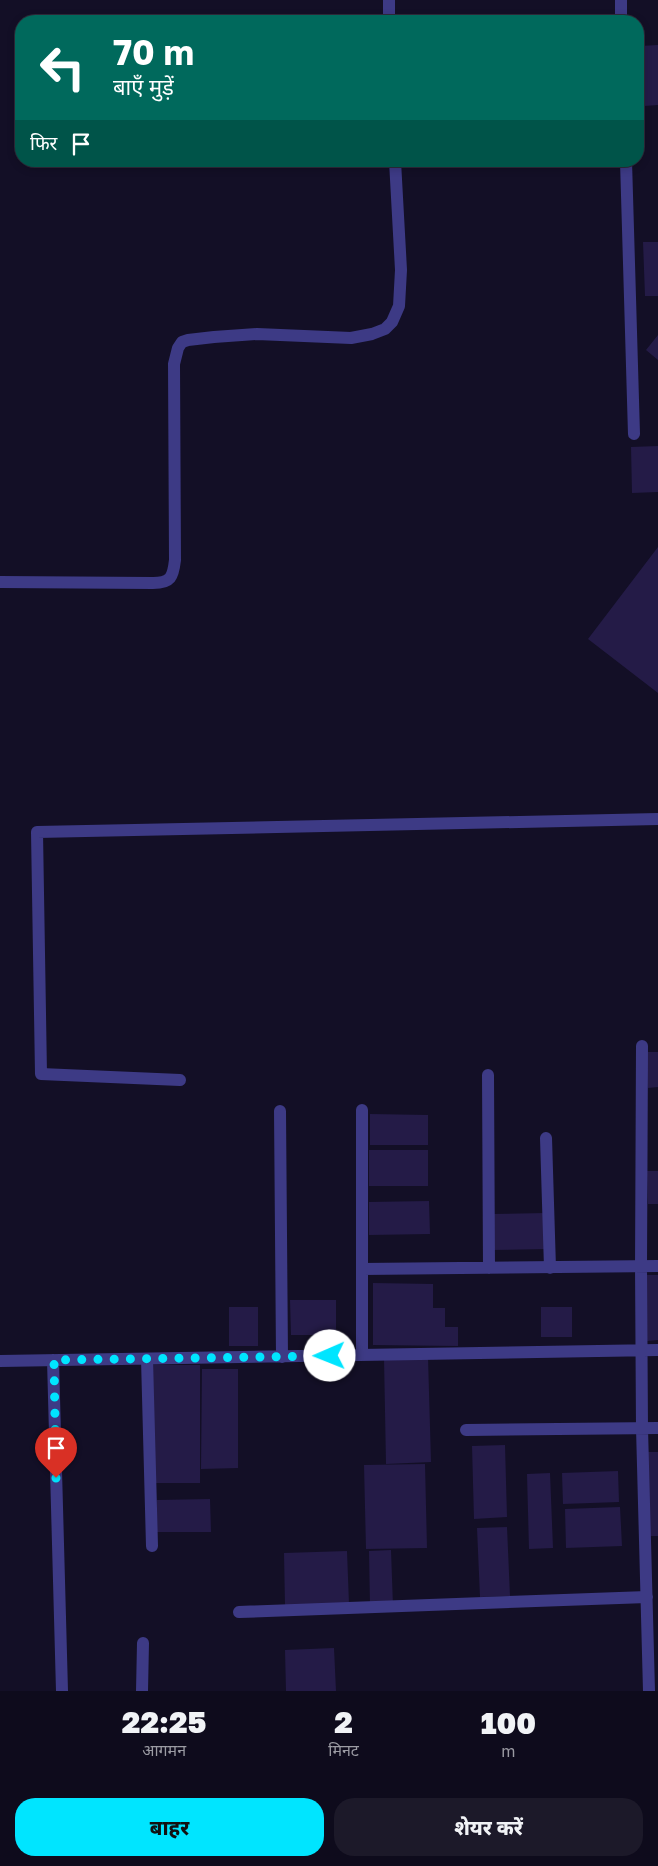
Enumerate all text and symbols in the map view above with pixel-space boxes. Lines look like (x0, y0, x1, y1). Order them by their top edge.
text: 70 m (113, 31, 194, 73)
icon: left (30, 35, 95, 100)
text: बाएँ मुड़ें (113, 73, 174, 100)
icon: arrive (67, 130, 95, 158)
text: फिर (30, 131, 57, 154)
position arrow (303, 1329, 355, 1381)
pin (35, 1427, 77, 1478)
icon: arrive (42, 1434, 70, 1462)
text: 22:25 (122, 1704, 206, 1740)
text: 2 (334, 1704, 353, 1740)
text: 100 (481, 1705, 536, 1741)
text: आगमन (142, 1740, 186, 1760)
text: मिनट (328, 1740, 359, 1760)
text: m (501, 1741, 516, 1761)
button: बाहर (15, 1798, 324, 1856)
button: शेयर करें (334, 1798, 643, 1856)

